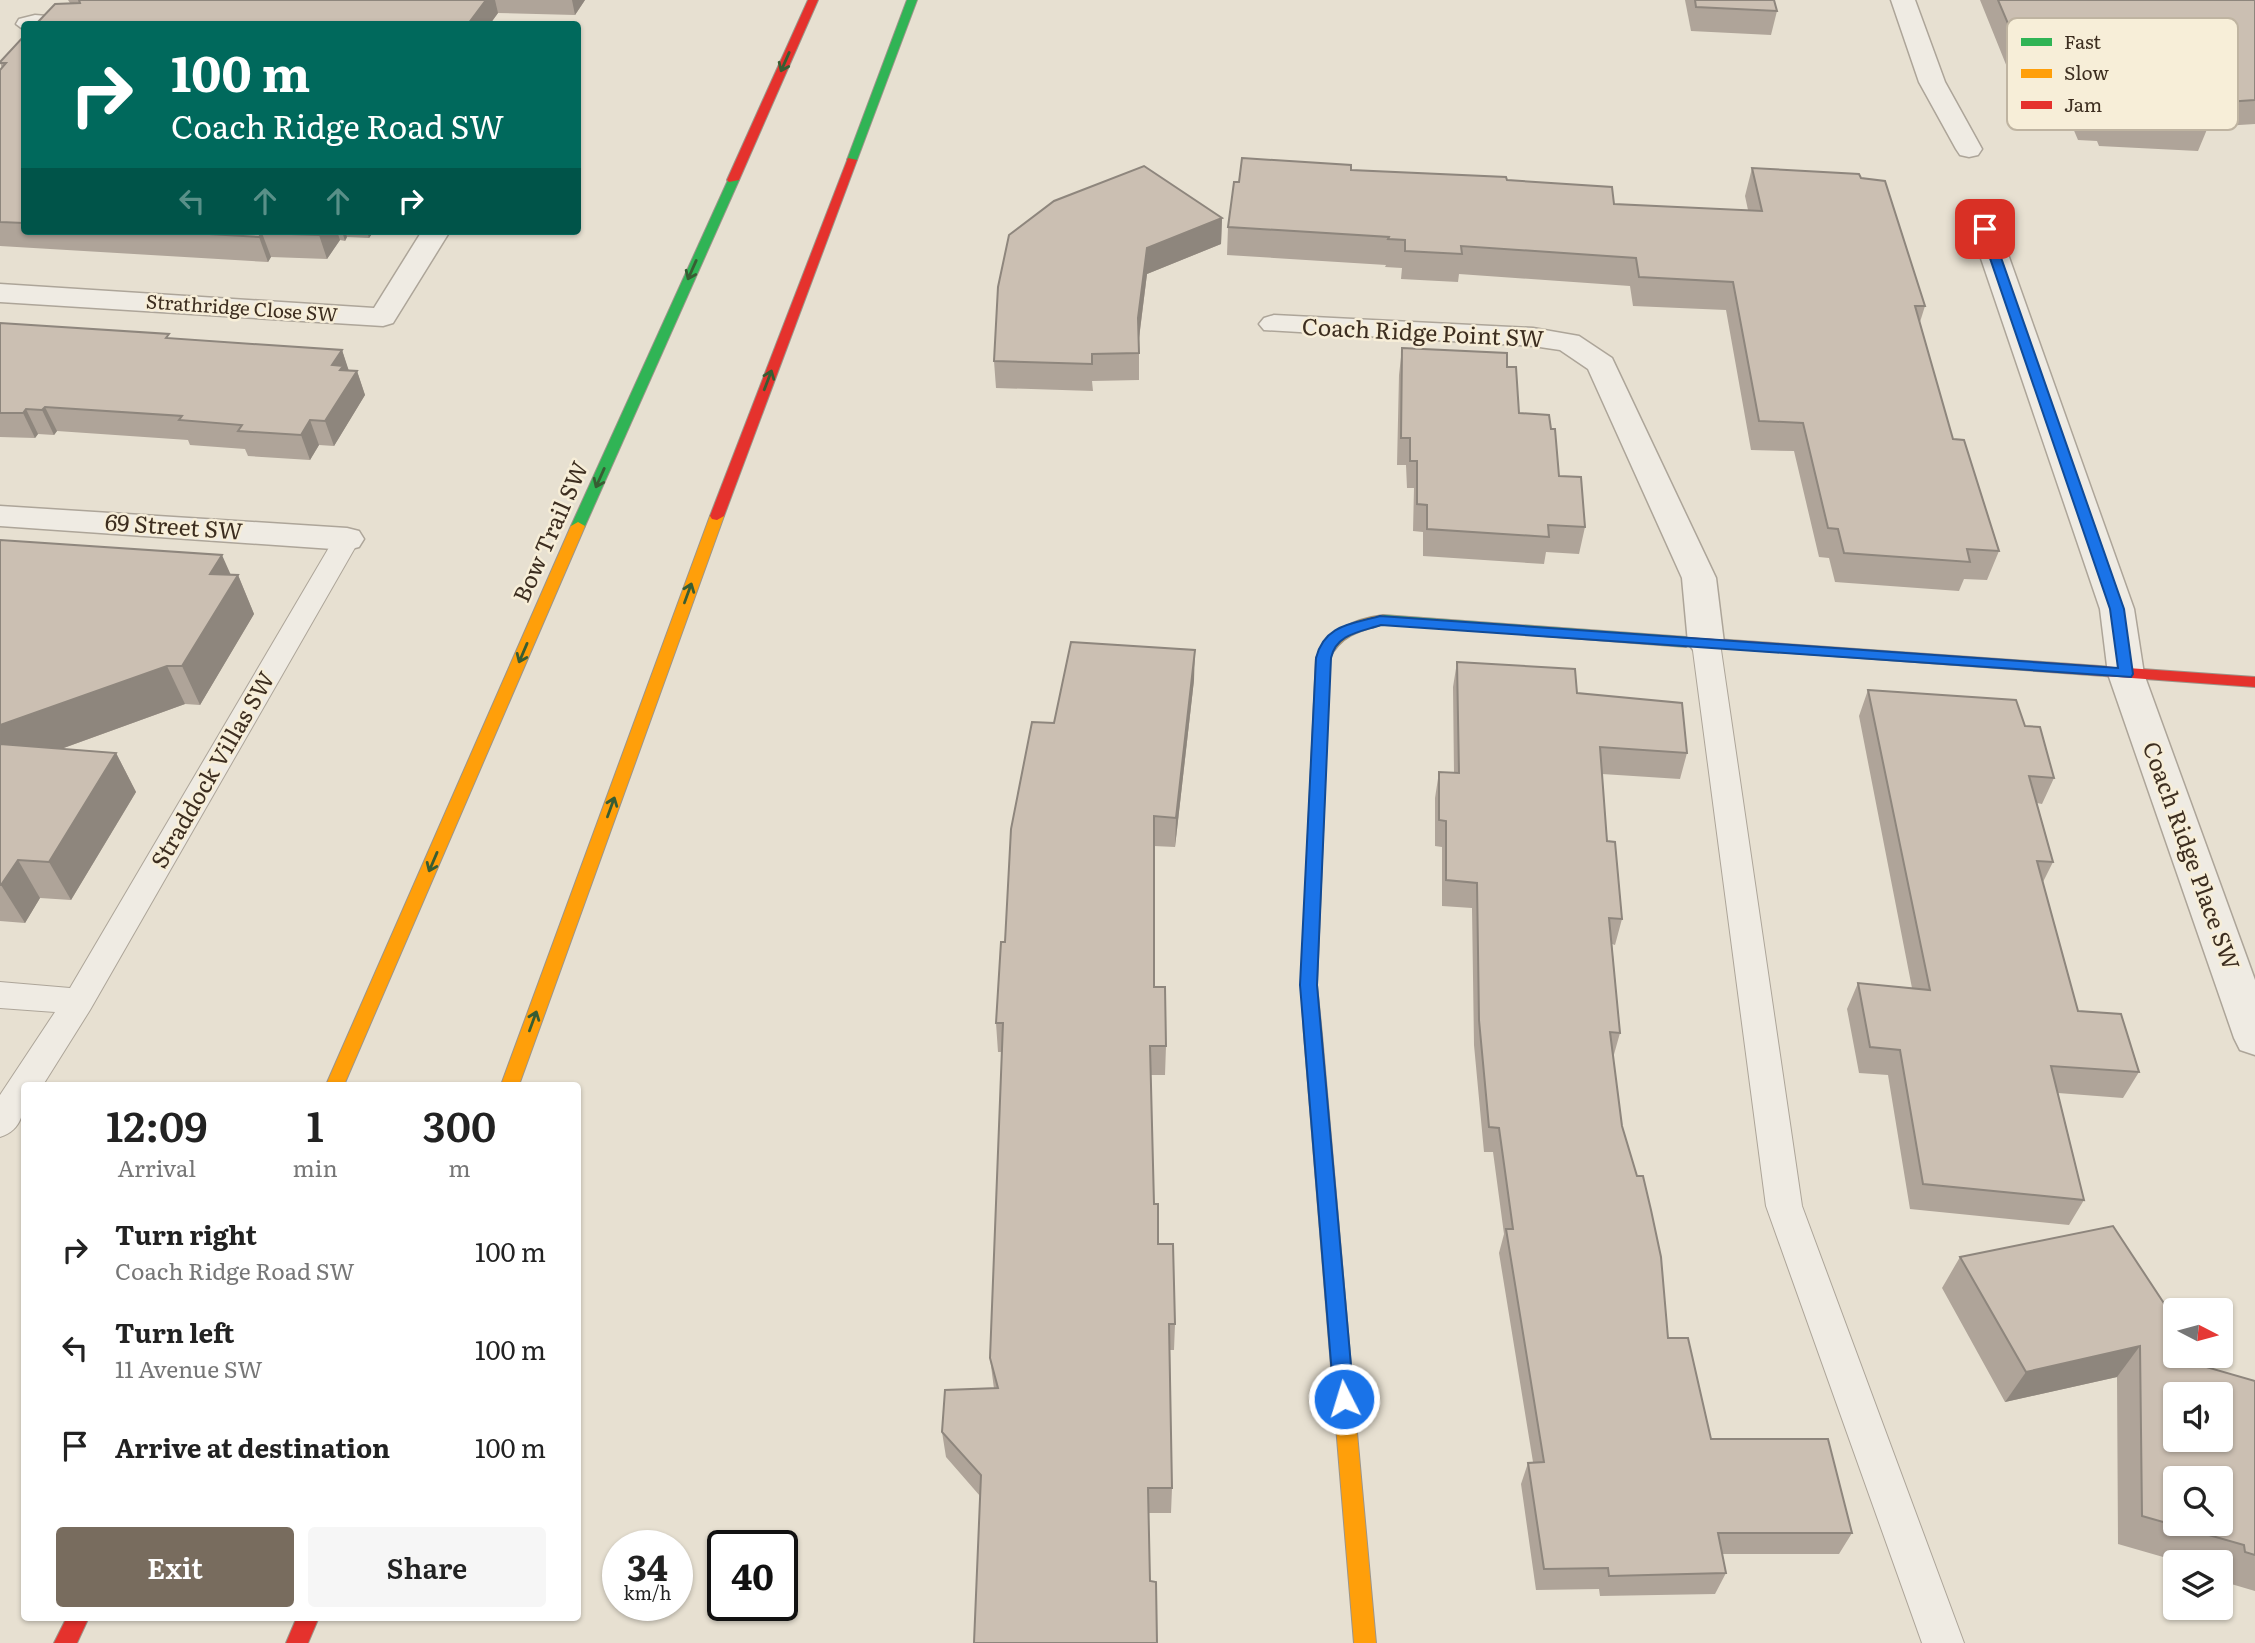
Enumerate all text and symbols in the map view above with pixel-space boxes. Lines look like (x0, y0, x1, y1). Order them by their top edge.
legend (2007, 18, 2238, 130)
text: Fast (2064, 27, 2101, 55)
text: 100 m (171, 34, 310, 107)
icon: right (56, 49, 147, 140)
one-way arrow (778, 51, 791, 73)
text: Slow (2064, 58, 2109, 86)
text: Jam (2064, 90, 2102, 118)
text: Coach Ridge Road SW (171, 101, 504, 149)
icon: left (173, 182, 211, 220)
icon: ahead (246, 182, 284, 220)
icon: ahead (319, 182, 357, 220)
icon: right (392, 182, 430, 220)
pin (1955, 199, 2015, 259)
icon: arrive (1966, 210, 2004, 248)
one-way arrow (685, 259, 698, 280)
street label: Strathridge Close SW (145, 286, 339, 328)
street label: Coach Ridge Point SW (1301, 308, 1545, 354)
one-way arrow (763, 370, 776, 392)
street label: Bow Trail SW (503, 455, 595, 607)
one-way arrow (593, 467, 606, 488)
street label: 69 Street SW (104, 503, 244, 547)
one-way arrow (683, 582, 695, 604)
one-way arrow (516, 642, 529, 663)
street label: Straddock Villas SW (141, 664, 282, 874)
street label: Coach Ridge Place SW (2136, 736, 2250, 974)
one-way arrow (605, 796, 618, 818)
one-way arrow (425, 850, 438, 872)
one-way arrow (528, 1010, 540, 1032)
text: 12:09 (106, 1093, 208, 1155)
text: 1 (306, 1093, 324, 1155)
text: 300 (423, 1093, 496, 1155)
text: Arrival (117, 1150, 196, 1184)
text: min (292, 1150, 338, 1184)
text: m (448, 1150, 470, 1184)
text: Turn right (115, 1214, 257, 1253)
icon: right (56, 1231, 94, 1269)
text: 100 m (475, 1231, 546, 1270)
text: Coach Ridge Road SW (115, 1253, 355, 1287)
north arrow (2163, 1298, 2233, 1368)
map controls (2163, 1298, 2233, 1620)
text: Turn left (115, 1312, 234, 1351)
icon: left (56, 1329, 94, 1367)
text: 100 m (475, 1329, 546, 1368)
text: 11 Avenue SW (115, 1351, 263, 1385)
position arrow (1307, 1362, 1381, 1436)
button: sound (2163, 1382, 2233, 1452)
icon: arrive (56, 1427, 94, 1465)
text: Arrive at destination (115, 1427, 390, 1466)
text: 100 m (475, 1427, 546, 1466)
button: search (2163, 1466, 2233, 1536)
button: Exit (56, 1527, 294, 1607)
button: Share (308, 1527, 546, 1607)
speed limit sign: 40 (707, 1530, 798, 1621)
text: 34 (627, 1540, 668, 1592)
button: layers (2163, 1550, 2233, 1620)
text: km/h (624, 1579, 671, 1606)

